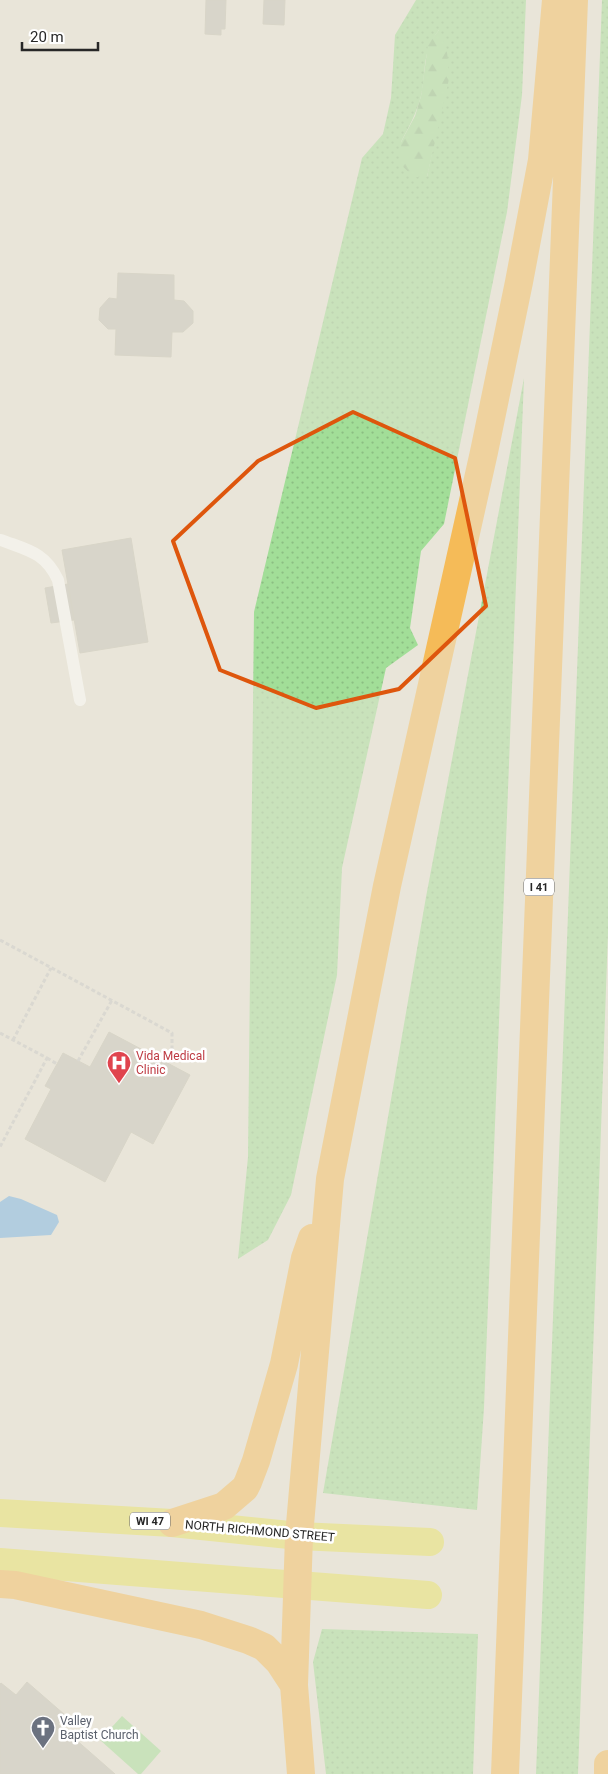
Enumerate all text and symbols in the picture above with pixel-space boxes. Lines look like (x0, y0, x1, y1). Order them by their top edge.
scale bar (22, 20, 99, 52)
text: 20 m (30, 28, 64, 46)
road number: I 41 (524, 879, 554, 896)
place label: Vida Medical Clinic (136, 1049, 205, 1077)
hospital icon: Vida Medical Clinic (106, 1050, 132, 1084)
road number: WI 47 (130, 1512, 170, 1530)
street label: NORTH RICHMOND STREET (185, 1517, 335, 1545)
place label: Valley Baptist Church (60, 1714, 139, 1742)
church icon: Valley Baptist Church (30, 1715, 56, 1749)

